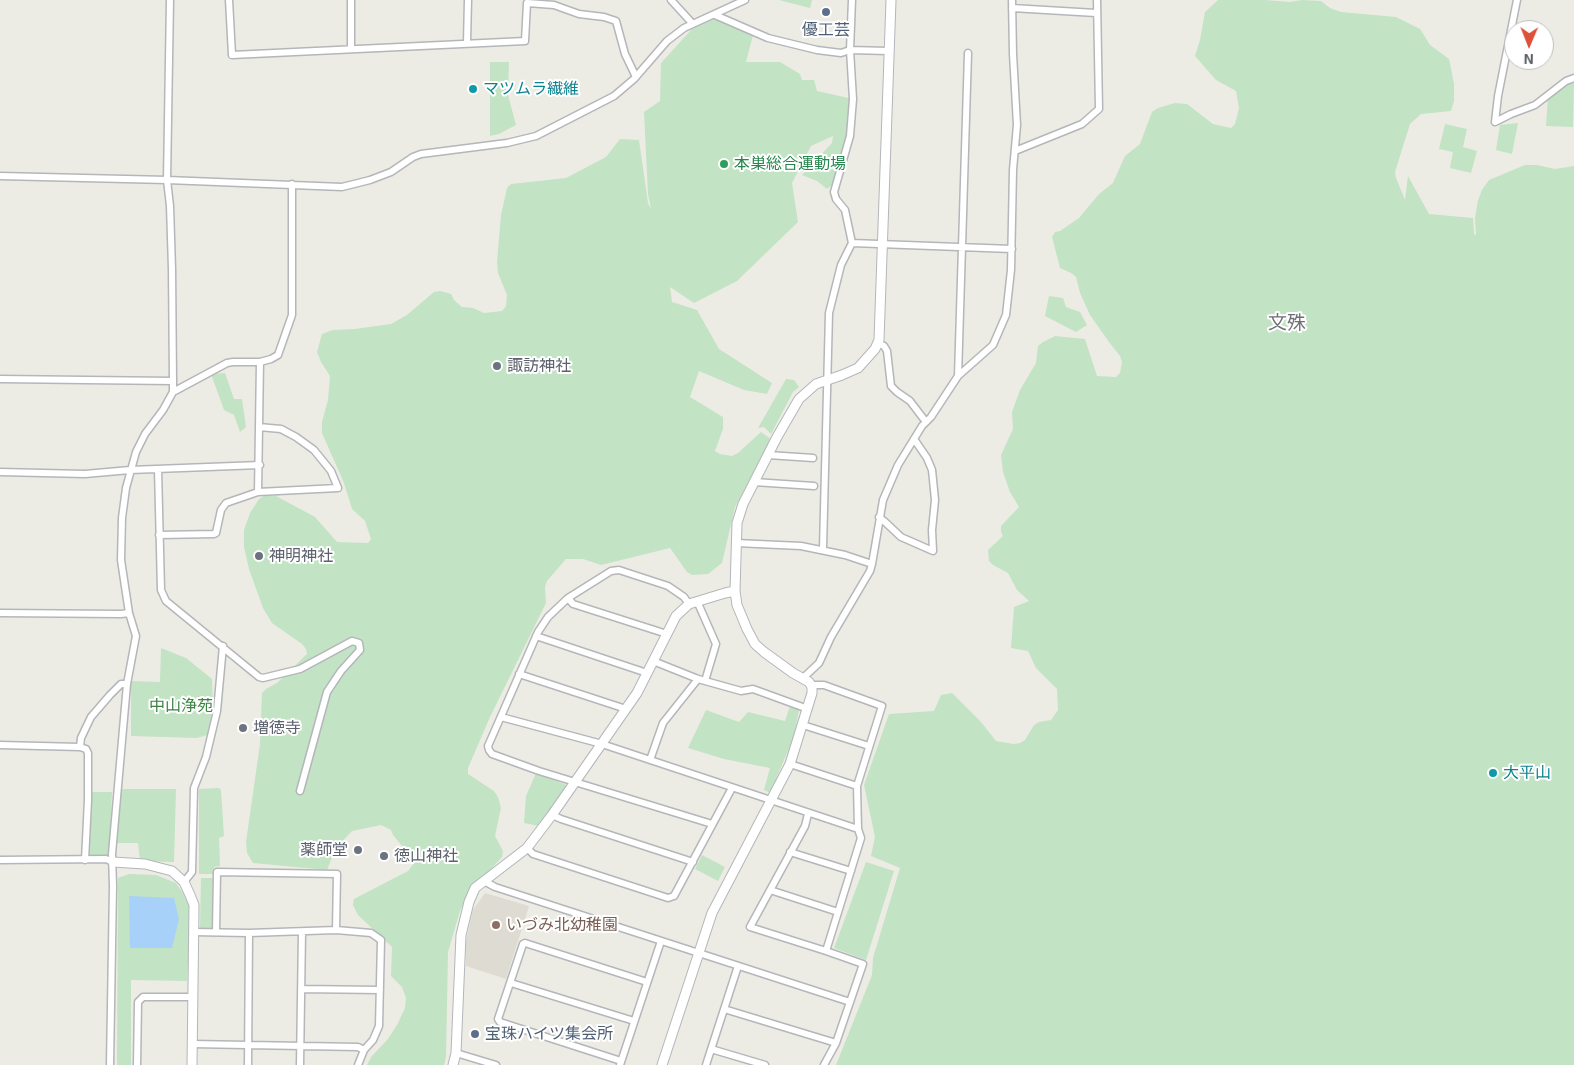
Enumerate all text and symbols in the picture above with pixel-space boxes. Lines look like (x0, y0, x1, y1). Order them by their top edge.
marker: 優工芸 (820, 6, 832, 18)
place label: 優工芸 (802, 20, 850, 40)
north arrow (1504, 20, 1554, 70)
text: N (1524, 51, 1534, 68)
place label: マツムラ繊維 (483, 79, 579, 99)
marker: マツムラ繊維 (467, 83, 479, 95)
place label: 本巣総合運動場 (734, 154, 846, 174)
marker: 本巣総合運動場 (718, 158, 730, 170)
district label: 文殊 (1268, 312, 1306, 334)
place label: 諏訪神社 (507, 356, 571, 376)
marker: 諏訪神社 (491, 360, 503, 372)
place label: 神明神社 (269, 546, 333, 566)
marker: 神明神社 (253, 550, 265, 562)
park label: 中山浄苑 (149, 696, 213, 716)
place label: 増徳寺 (253, 718, 301, 738)
marker: 増徳寺 (237, 722, 249, 734)
place label: 大平山 (1503, 763, 1551, 783)
marker: 大平山 (1487, 767, 1499, 779)
place label: 薬師堂 (300, 840, 348, 860)
marker: 薬師堂 (352, 844, 364, 856)
place label: 徳山神社 (394, 846, 458, 866)
marker: 徳山神社 (378, 850, 390, 862)
place label: いづみ北幼稚園 (506, 915, 618, 935)
marker: いづみ北幼稚園 (490, 919, 502, 931)
place label: 宝珠ハイツ集会所 (485, 1024, 613, 1044)
marker: 宝珠ハイツ集会所 (469, 1028, 481, 1040)

